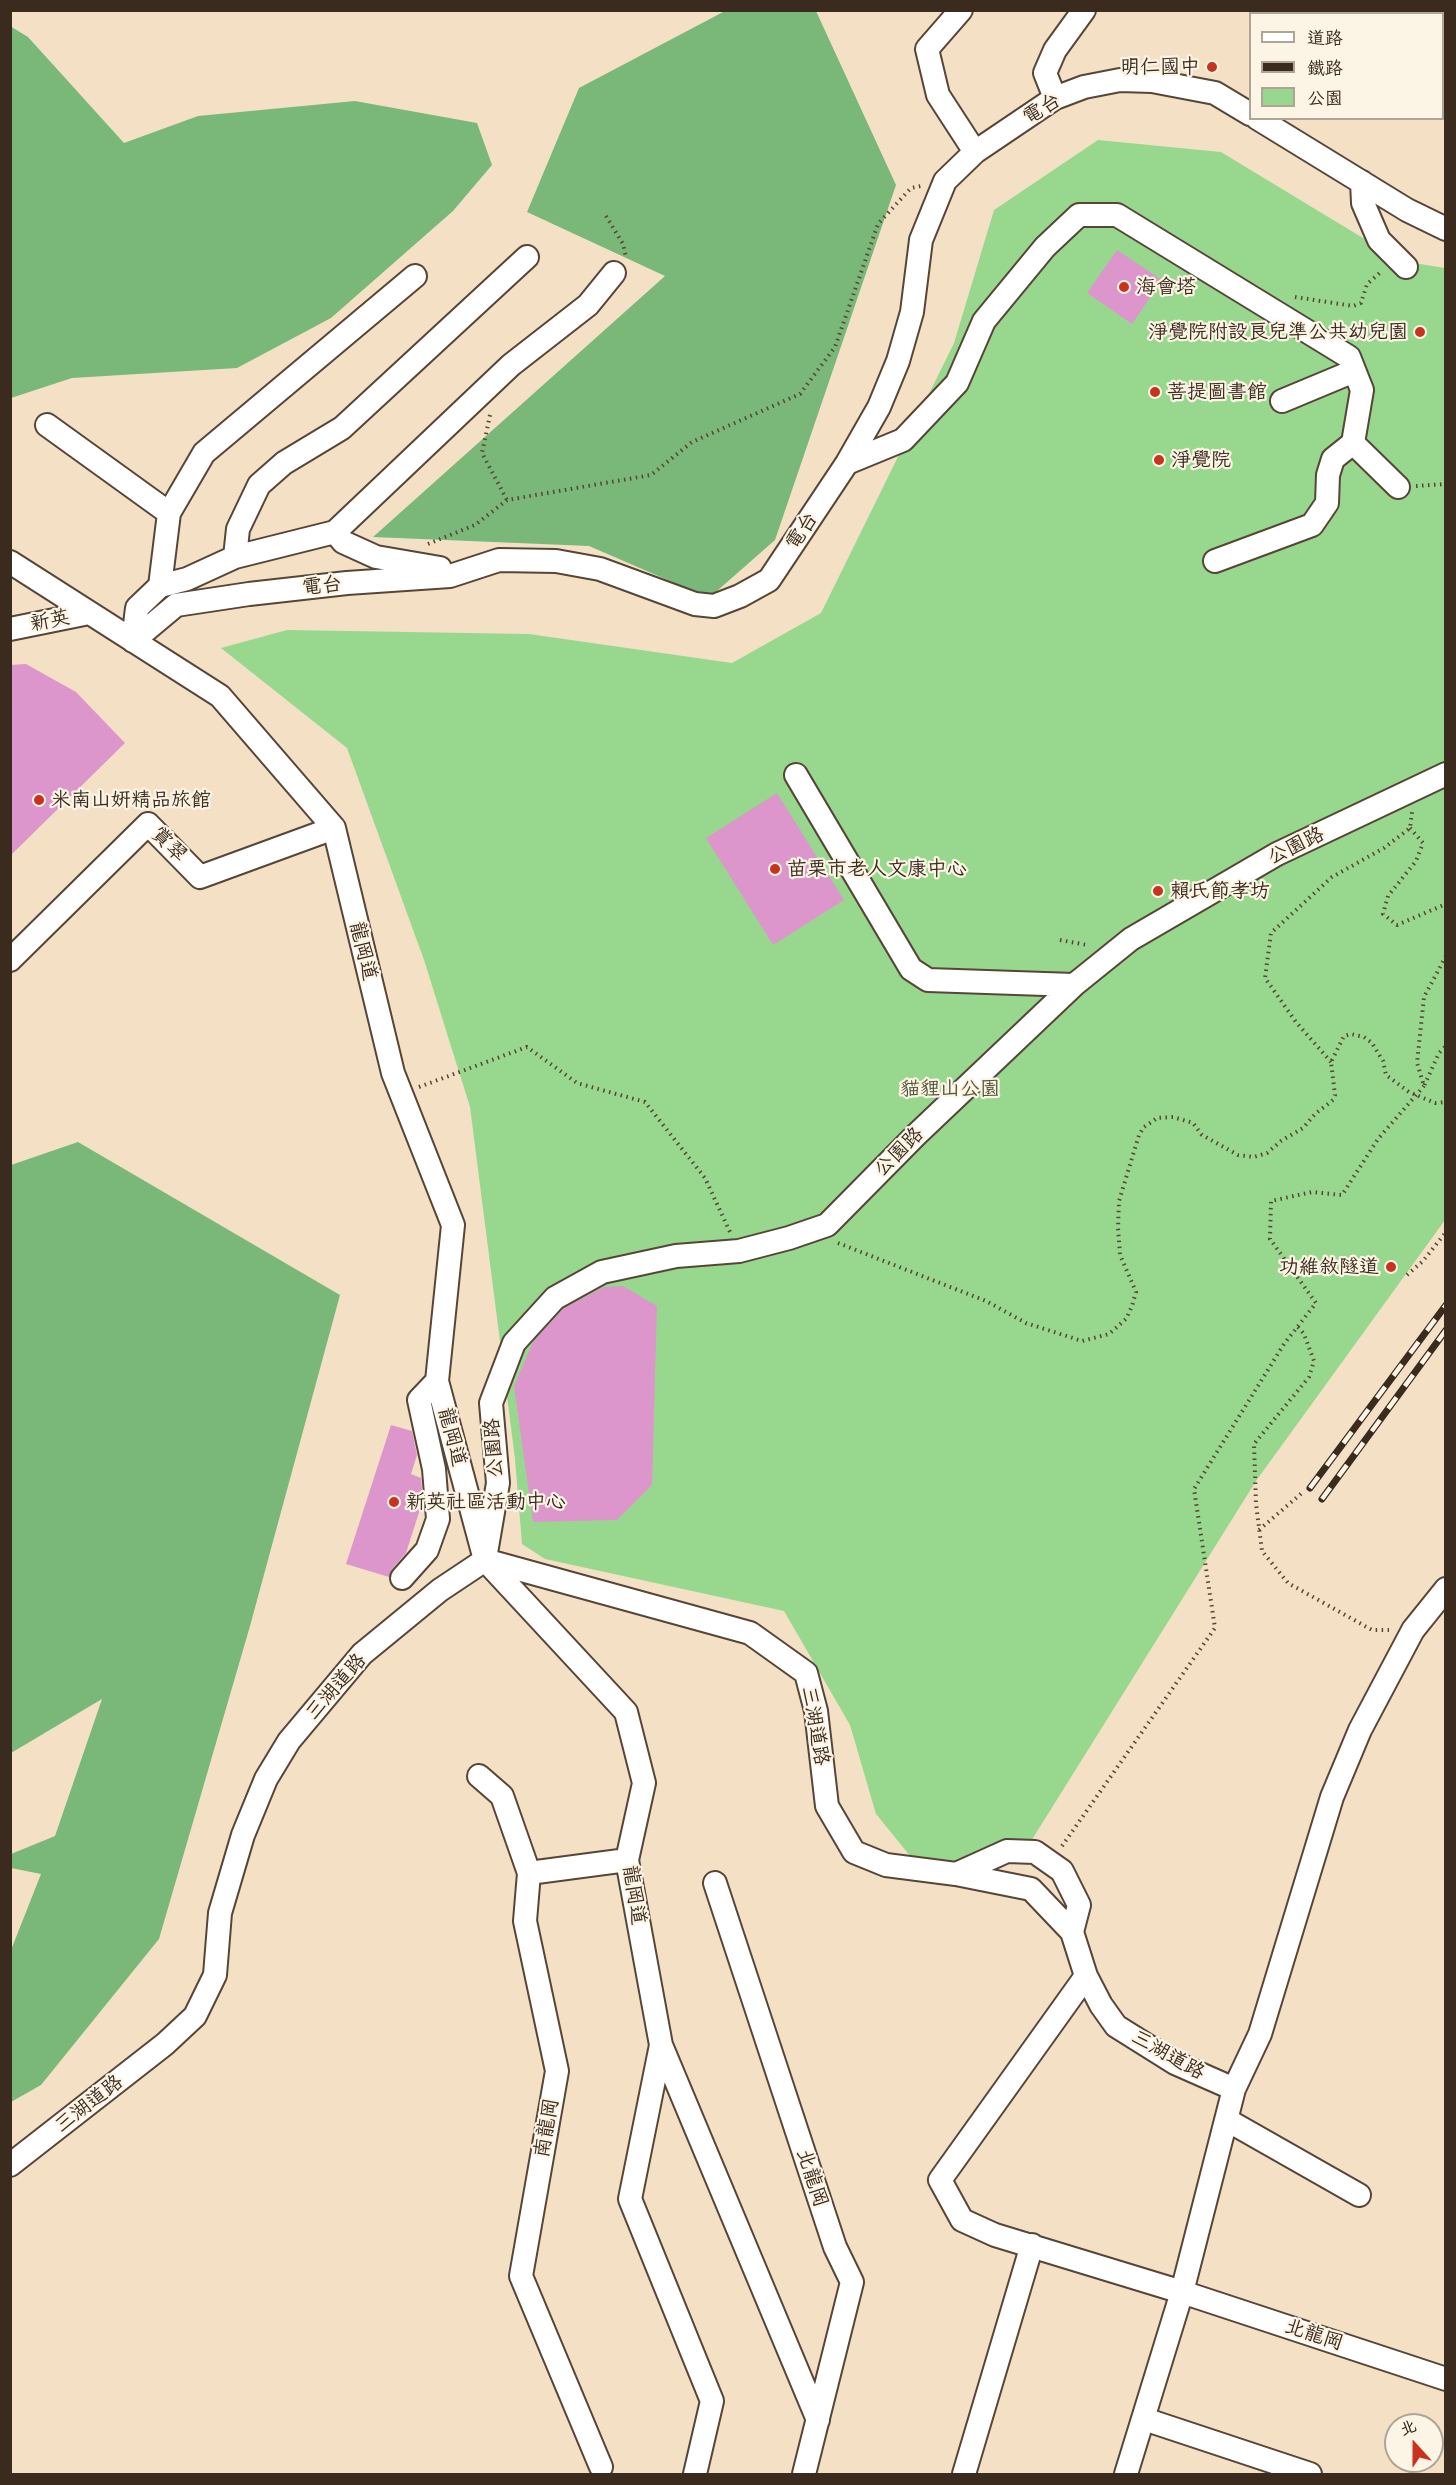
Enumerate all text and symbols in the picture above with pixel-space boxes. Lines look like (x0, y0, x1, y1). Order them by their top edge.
legend (1249, 12, 1444, 120)
text: 道路 (1307, 28, 1343, 49)
place label: 明仁國中 (1120, 55, 1200, 79)
text: 鐵路 (1307, 58, 1343, 79)
marker: 明仁國中 (1205, 60, 1219, 74)
street label: 電台 (1019, 88, 1065, 130)
text: 公園 (1307, 88, 1343, 109)
place label: 海會塔 (1136, 275, 1196, 299)
marker: 海會塔 (1117, 280, 1131, 294)
place label: 淨覺院附設良兒準公共幼兒園 (1148, 320, 1408, 344)
marker: 淨覺院附設良兒準公共幼兒園 (1413, 325, 1427, 339)
place label: 菩提圖書館 (1167, 380, 1267, 404)
marker: 菩提圖書館 (1148, 385, 1162, 399)
place label: 淨覺院 (1171, 448, 1231, 472)
marker: 淨覺院 (1152, 453, 1166, 467)
street label: 電台 (781, 508, 823, 554)
street label: 電台 (301, 572, 343, 600)
street label: 新英 (28, 605, 72, 637)
place label: 米南山妍精品旅館 (51, 788, 211, 812)
marker: 米南山妍精品旅館 (32, 793, 46, 807)
street label: 賞翠 (146, 822, 192, 868)
street label: 公園路 (1264, 822, 1328, 870)
place label: 苗栗市老人文康中心 (787, 857, 967, 881)
marker: 苗栗市老人文康中心 (768, 862, 782, 876)
place label: 賴氏節孝坊 (1170, 879, 1270, 903)
marker: 賴氏節孝坊 (1151, 884, 1165, 898)
street label: 龍岡道 (344, 919, 382, 983)
park label: 貓貍山公園 (900, 1077, 1000, 1101)
street label: 公園路 (869, 1122, 929, 1182)
place label: 功維敘隧道 (1279, 1255, 1379, 1279)
marker: 功維敘隧道 (1384, 1260, 1398, 1274)
street label: 龍岡道 (433, 1405, 471, 1469)
street label: 公園路 (480, 1417, 508, 1479)
place label: 新英社區活動中心 (406, 1490, 566, 1514)
marker: 新英社區活動中心 (387, 1495, 401, 1509)
street label: 三湖道路 (301, 1649, 371, 1725)
street label: 三湖道路 (796, 1685, 834, 1767)
street label: 龍岡道 (617, 1863, 651, 1927)
street label: 三湖道路 (1127, 2025, 1209, 2085)
street label: 三湖道路 (50, 2070, 128, 2138)
street label: 南龍岡 (530, 2096, 564, 2160)
street label: 北龍岡 (791, 2146, 833, 2210)
street label: 北龍岡 (1282, 2314, 1346, 2356)
north arrow (1384, 2413, 1444, 2473)
text: 北 (1398, 2417, 1419, 2439)

